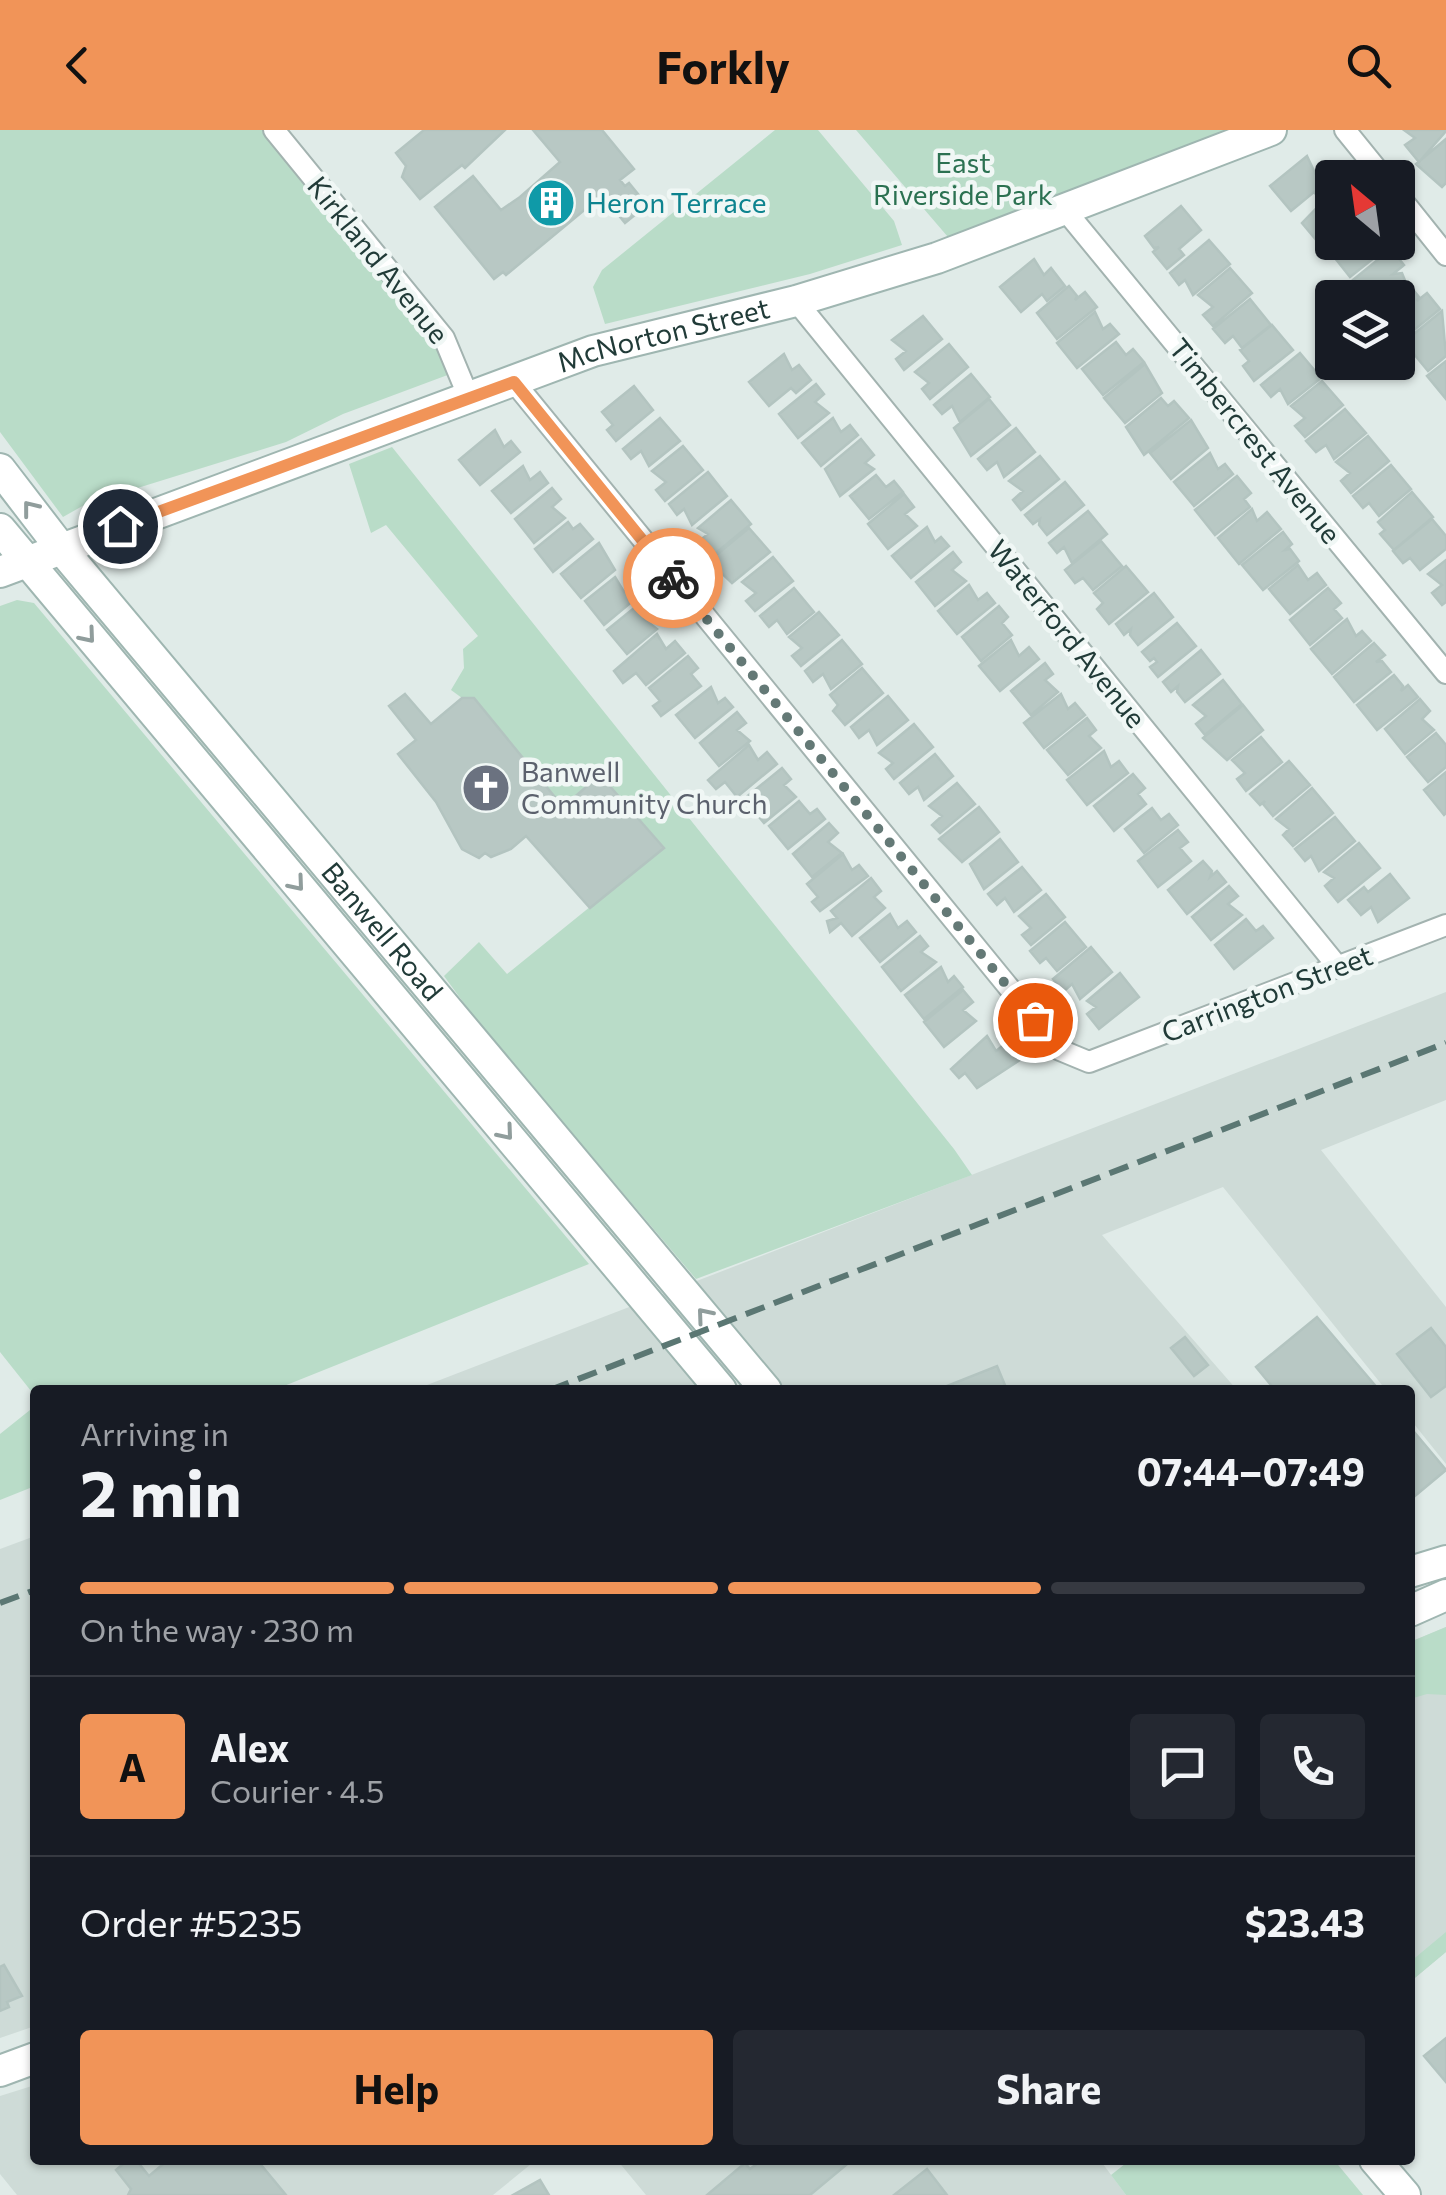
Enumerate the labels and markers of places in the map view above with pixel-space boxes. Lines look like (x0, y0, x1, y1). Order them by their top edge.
building icon: Heron Terrace (525, 177, 577, 229)
place label: Heron Terrace (586, 185, 767, 219)
pin (78, 484, 163, 569)
place label: Banwell Community Church (521, 754, 767, 820)
church icon: Banwell Community Church (460, 762, 512, 814)
pin (993, 978, 1078, 1063)

